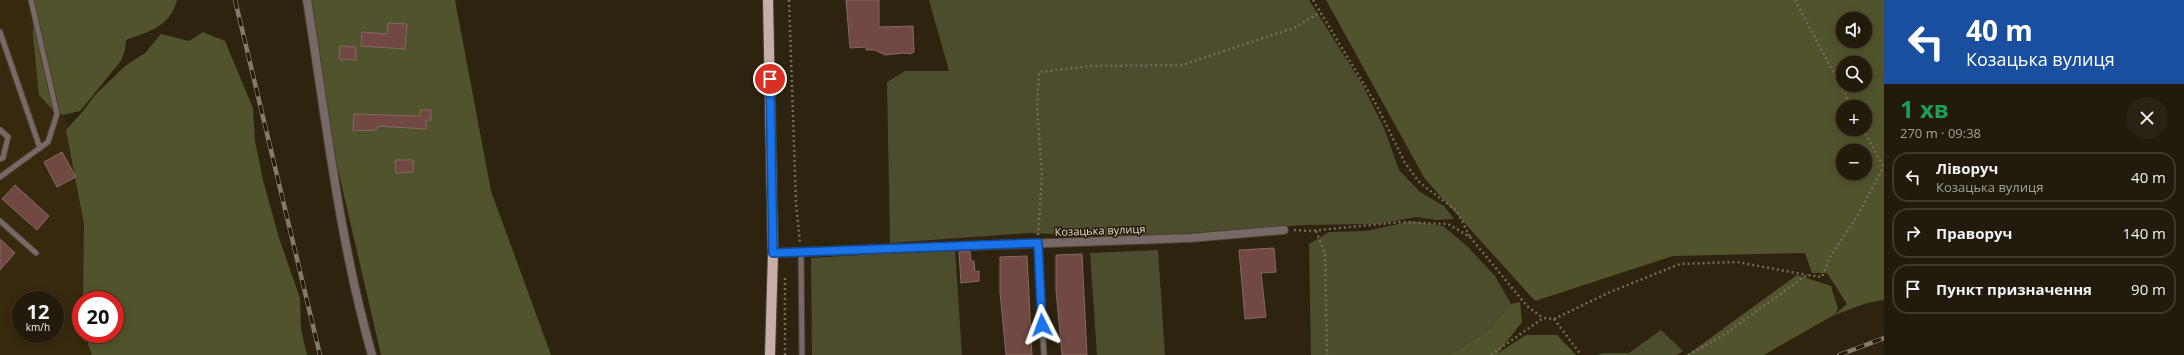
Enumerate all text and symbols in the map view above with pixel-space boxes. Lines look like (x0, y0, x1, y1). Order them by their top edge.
text: 40 m (1966, 11, 2033, 49)
map controls (1836, 12, 1872, 180)
button: sound (1836, 12, 1872, 48)
icon: left (1900, 16, 1952, 68)
text: Козацька вулиця (1966, 47, 2115, 71)
button: search (1836, 56, 1872, 92)
pin (753, 62, 787, 96)
icon: arrive (759, 68, 781, 90)
text: 1 хв (1900, 92, 1949, 125)
button: close (2126, 97, 2168, 139)
button: + (1836, 100, 1872, 136)
text: 270 m · 09:38 (1900, 124, 1981, 142)
button: − (1836, 144, 1872, 180)
text: Ліворуч (1936, 158, 1998, 178)
icon: left (1902, 166, 1924, 188)
text: 40 m (2131, 167, 2166, 187)
text: Козацька вулиця (1936, 178, 2043, 196)
street label: Козацька вулиця (1054, 221, 1146, 239)
icon: right (1902, 222, 1924, 244)
text: Праворуч (1936, 223, 2012, 243)
text: 140 m (2122, 223, 2166, 243)
icon: arrive (1902, 278, 1924, 300)
text: Пункт призначення (1936, 279, 2092, 299)
text: 90 m (2131, 279, 2166, 299)
speed limit sign: 20 (72, 291, 124, 343)
text: 12 (27, 298, 49, 325)
position arrow (1021, 304, 1063, 346)
text: km/h (26, 320, 50, 334)

